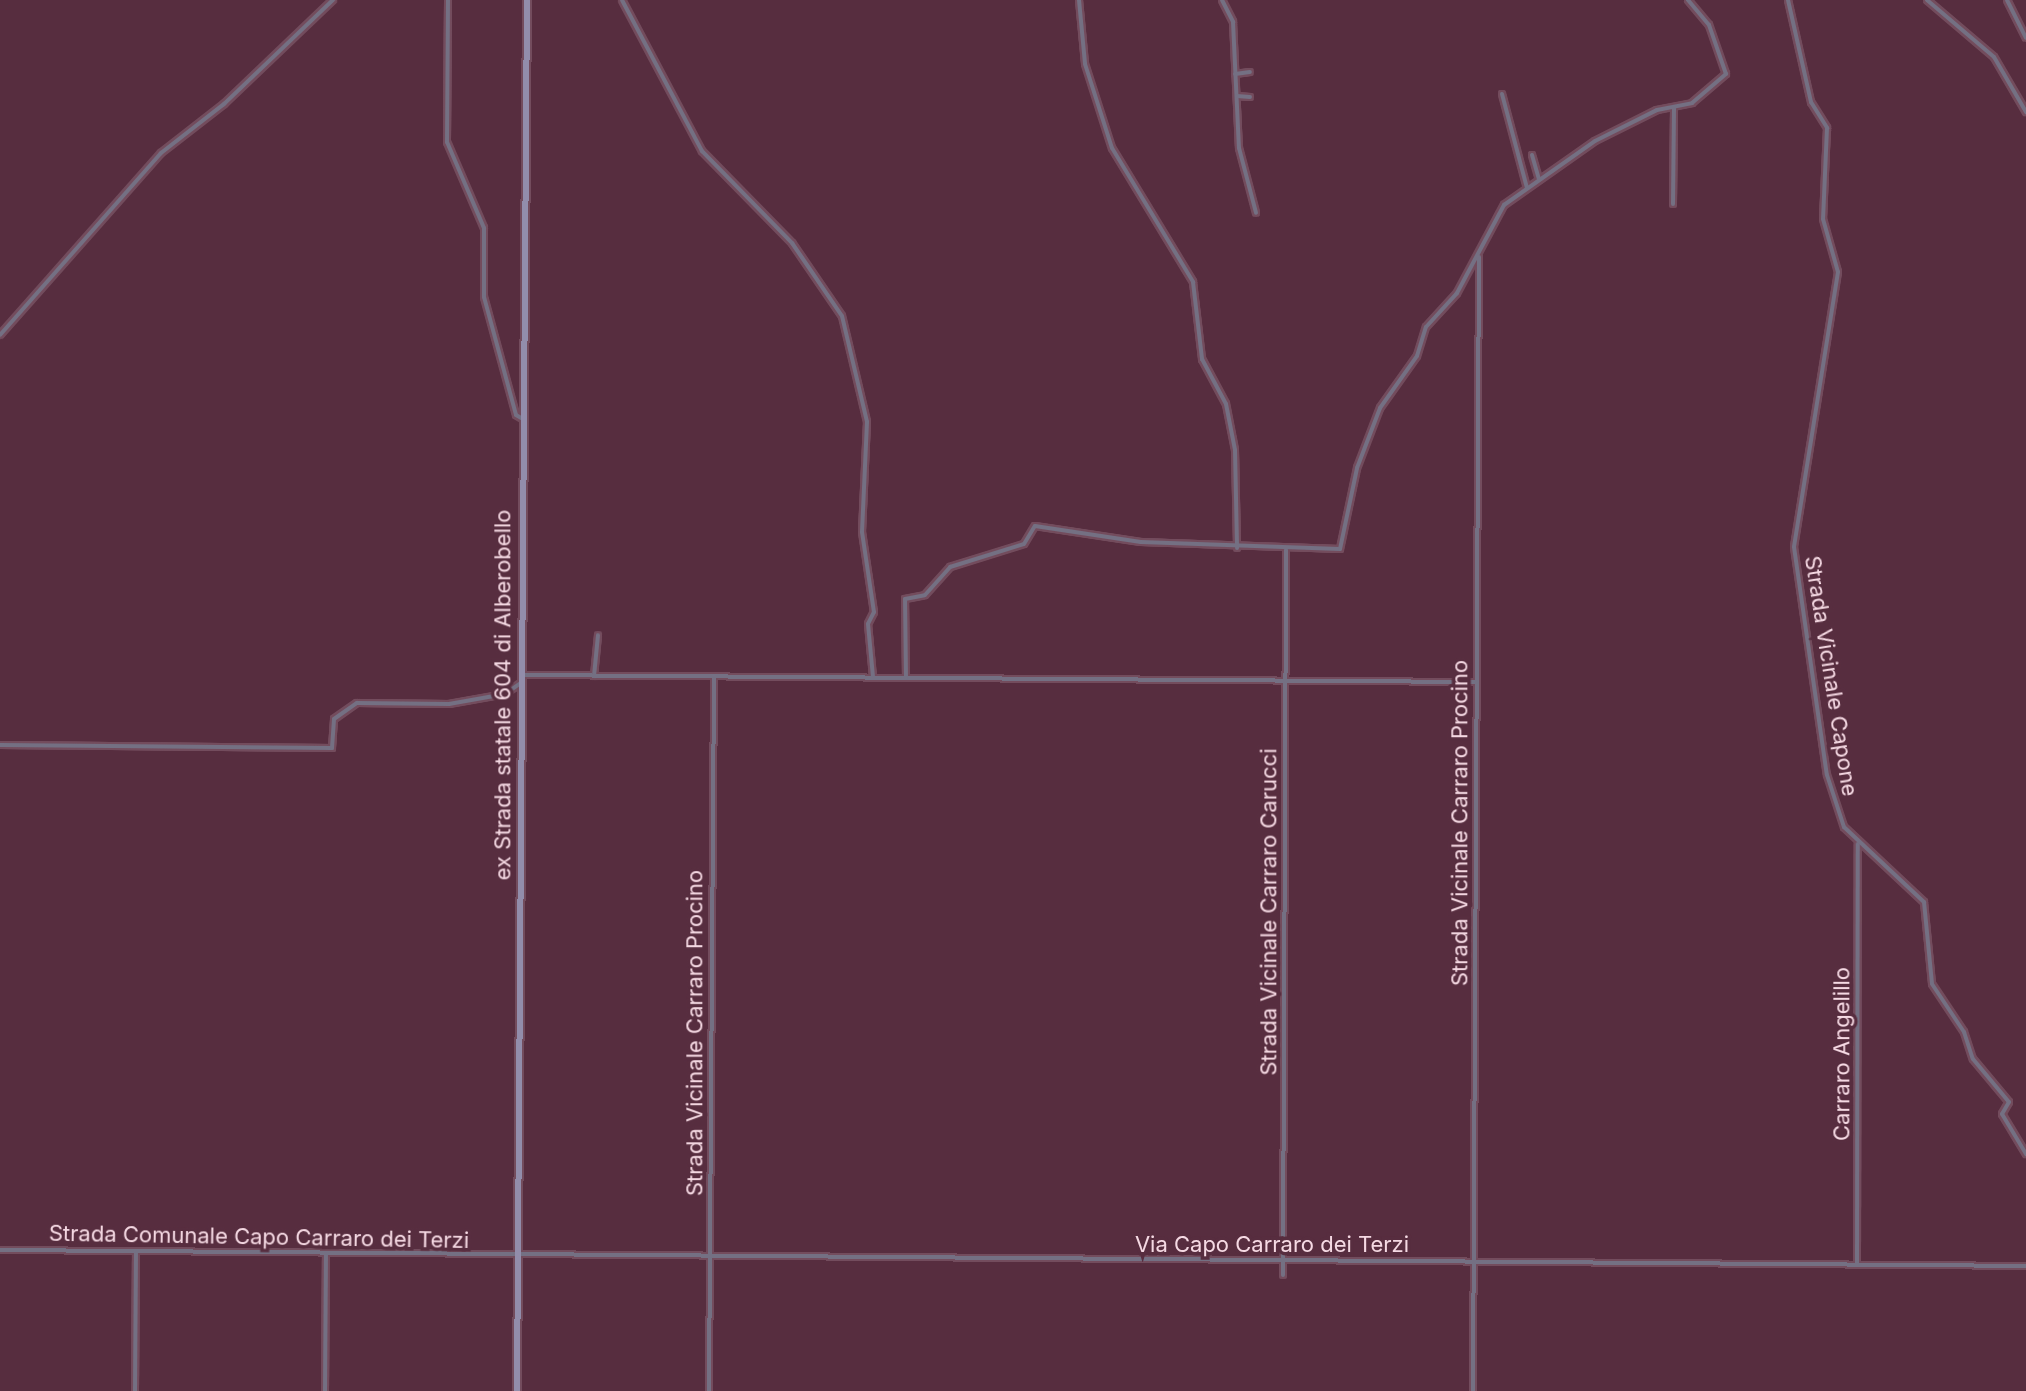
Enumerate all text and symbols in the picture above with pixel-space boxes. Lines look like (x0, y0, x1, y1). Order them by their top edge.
street label: ex Strada statale 604 di Alberobello (490, 510, 516, 880)
street label: Strada Vicinale Capone (1799, 554, 1863, 798)
street label: Strada Vicinale Carraro Procino (1447, 660, 1473, 986)
street label: Strada Vicinale Carraro Carucci (1256, 748, 1282, 1076)
street label: Strada Vicinale Carraro Procino (682, 870, 708, 1196)
street label: Carraro Angelillo (1829, 967, 1855, 1141)
street label: Strada Comunale Capo Carraro dei Terzi (49, 1220, 469, 1254)
street label: Via Capo Carraro dei Terzi (1135, 1232, 1409, 1258)

